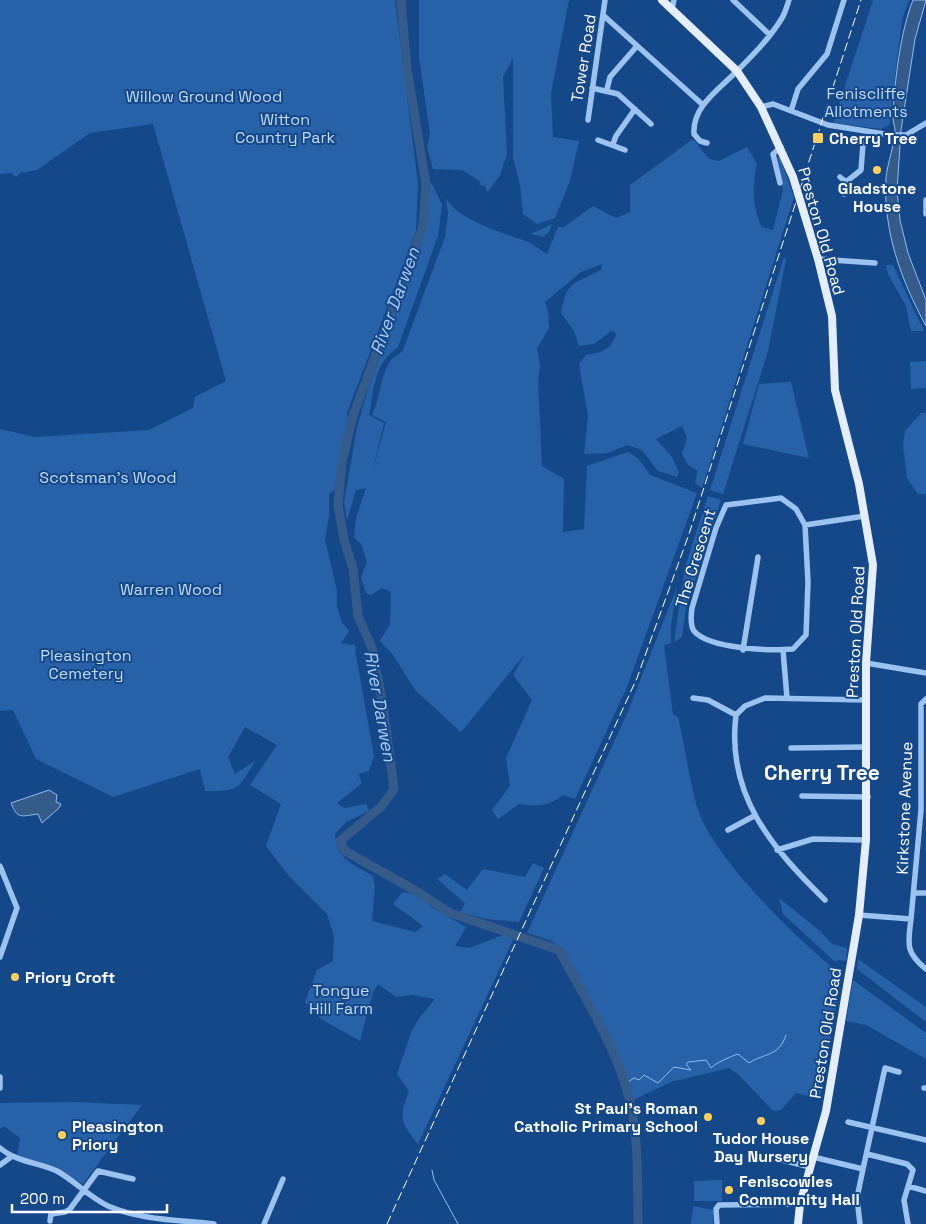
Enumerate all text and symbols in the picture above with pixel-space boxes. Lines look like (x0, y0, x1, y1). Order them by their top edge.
street label: Tower Road (566, 12, 601, 104)
park label: Feniscliffe Allotments (824, 83, 908, 122)
park label: Willow Ground Wood (126, 86, 282, 107)
park label: Witton Country Park (235, 109, 335, 148)
place label: Cherry Tree (829, 128, 917, 149)
marker: Cherry Tree (811, 131, 825, 145)
marker: Gladstone House (871, 164, 883, 176)
street label: Preston Old Road (793, 165, 850, 298)
place label: Gladstone House (838, 178, 916, 217)
water label: River Darwen (365, 243, 425, 357)
park label: Scotsman's Wood (39, 467, 177, 488)
street label: The Crescent (670, 506, 721, 610)
street label: Preston Old Road (842, 565, 869, 699)
park label: Warren Wood (120, 579, 222, 600)
park label: Pleasington Cemetery (40, 645, 132, 684)
water label: River Darwen (359, 649, 402, 764)
street label: Kirkstone Avenue (892, 741, 917, 875)
district label: Cherry Tree (764, 759, 880, 786)
street label: Preston Old Road (805, 966, 846, 1100)
place label: Priory Croft (25, 967, 115, 988)
marker: Priory Croft (9, 971, 21, 983)
park label: Tongue Hill Farm (309, 980, 373, 1019)
place label: St Paul's Roman Catholic Primary School (514, 1098, 698, 1137)
marker: St Paul's Roman Catholic Primary School (702, 1111, 714, 1123)
marker: Tudor House Day Nursery (755, 1115, 767, 1127)
place label: Pleasington Priory (72, 1116, 164, 1155)
place label: Tudor House Day Nursery (713, 1128, 809, 1167)
marker: Pleasington Priory (56, 1129, 68, 1141)
place label: Feniscowles Community Hall (739, 1171, 860, 1210)
scale bar (12, 1182, 168, 1214)
marker: Feniscowles Community Hall (723, 1184, 735, 1196)
text: 200 m (20, 1189, 65, 1208)

